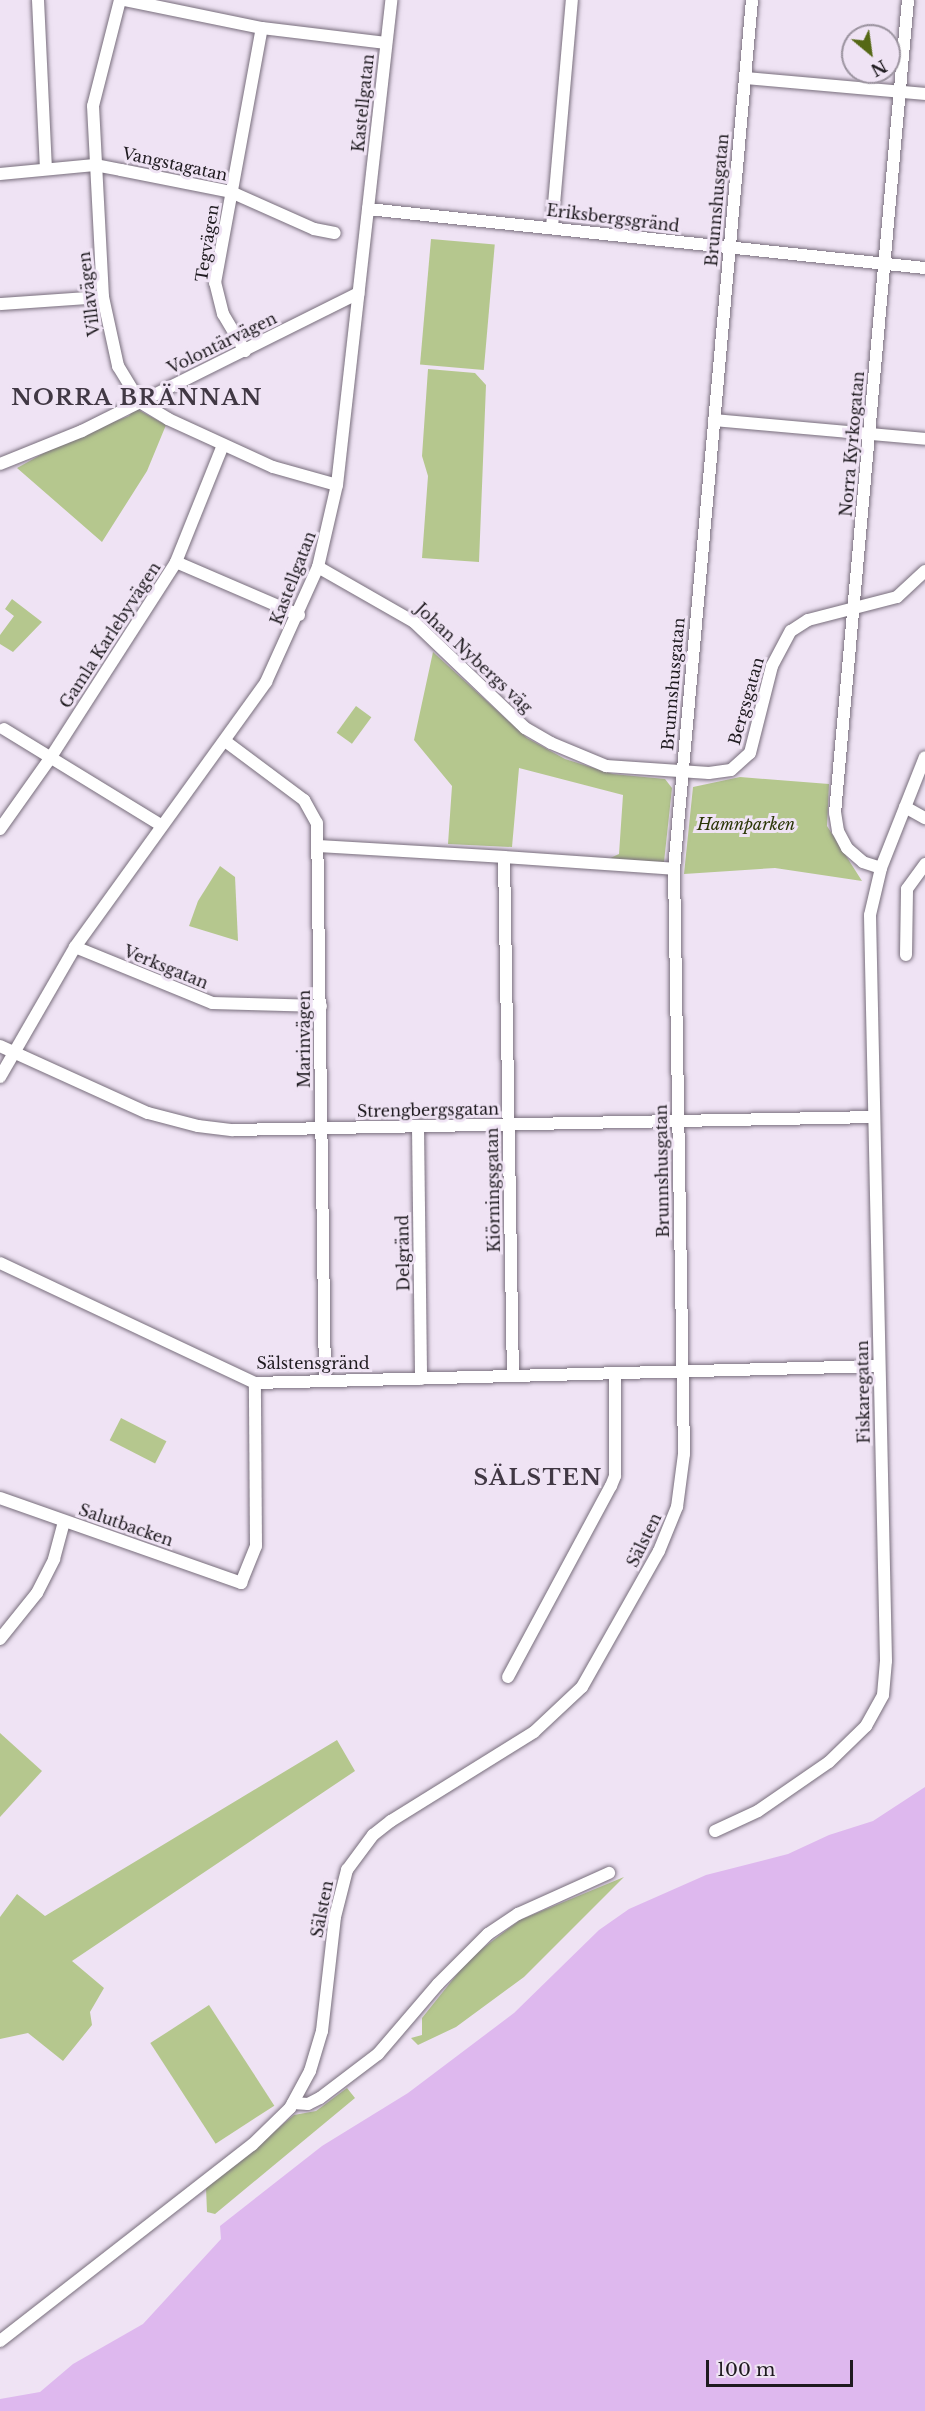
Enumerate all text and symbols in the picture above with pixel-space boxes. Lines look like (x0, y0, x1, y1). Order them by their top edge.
north arrow (841, 24, 901, 84)
street label: Kastellgatan (348, 53, 378, 153)
text: N (867, 56, 890, 80)
street label: Brunnshusgatan (702, 133, 732, 267)
street label: Vangstagatan (121, 143, 229, 185)
street label: Eriksbergsgränd (545, 200, 681, 236)
street label: Tegvägen (191, 203, 223, 283)
street label: Villavägen (74, 251, 104, 337)
street label: Volontärvägen (164, 308, 280, 378)
street label: Norra Kyrkogatan (836, 370, 868, 518)
district label: NORRA BRÄNNAN (11, 385, 263, 411)
street label: Kastellgatan (266, 529, 320, 627)
street label: Gamla Karlebyvägen (56, 558, 164, 712)
street label: Johan Nybergs väg (412, 599, 536, 717)
street label: Brunnshusgatan (658, 617, 688, 751)
street label: Bergsgatan (724, 655, 768, 747)
park label: Hamnparken (697, 814, 795, 834)
street label: Verksgatan (121, 941, 211, 993)
street label: Marinvägen (294, 990, 314, 1088)
street label: Strengbergsgatan (357, 1099, 499, 1121)
street label: Brunnshusgatan (651, 1104, 673, 1238)
street label: Kiörningsgatan (482, 1127, 504, 1253)
street label: Delgränd (393, 1215, 413, 1291)
street label: Fiskaregatan (853, 1340, 873, 1444)
street label: Sälstensgränd (256, 1353, 370, 1373)
district label: SÄLSTEN (473, 1465, 603, 1491)
street label: Salutbacken (76, 1500, 176, 1550)
street label: Sälsten (623, 1510, 665, 1570)
street label: Sälsten (307, 1879, 337, 1939)
scale bar (709, 2348, 856, 2386)
text: 100 m (717, 2359, 775, 2381)

